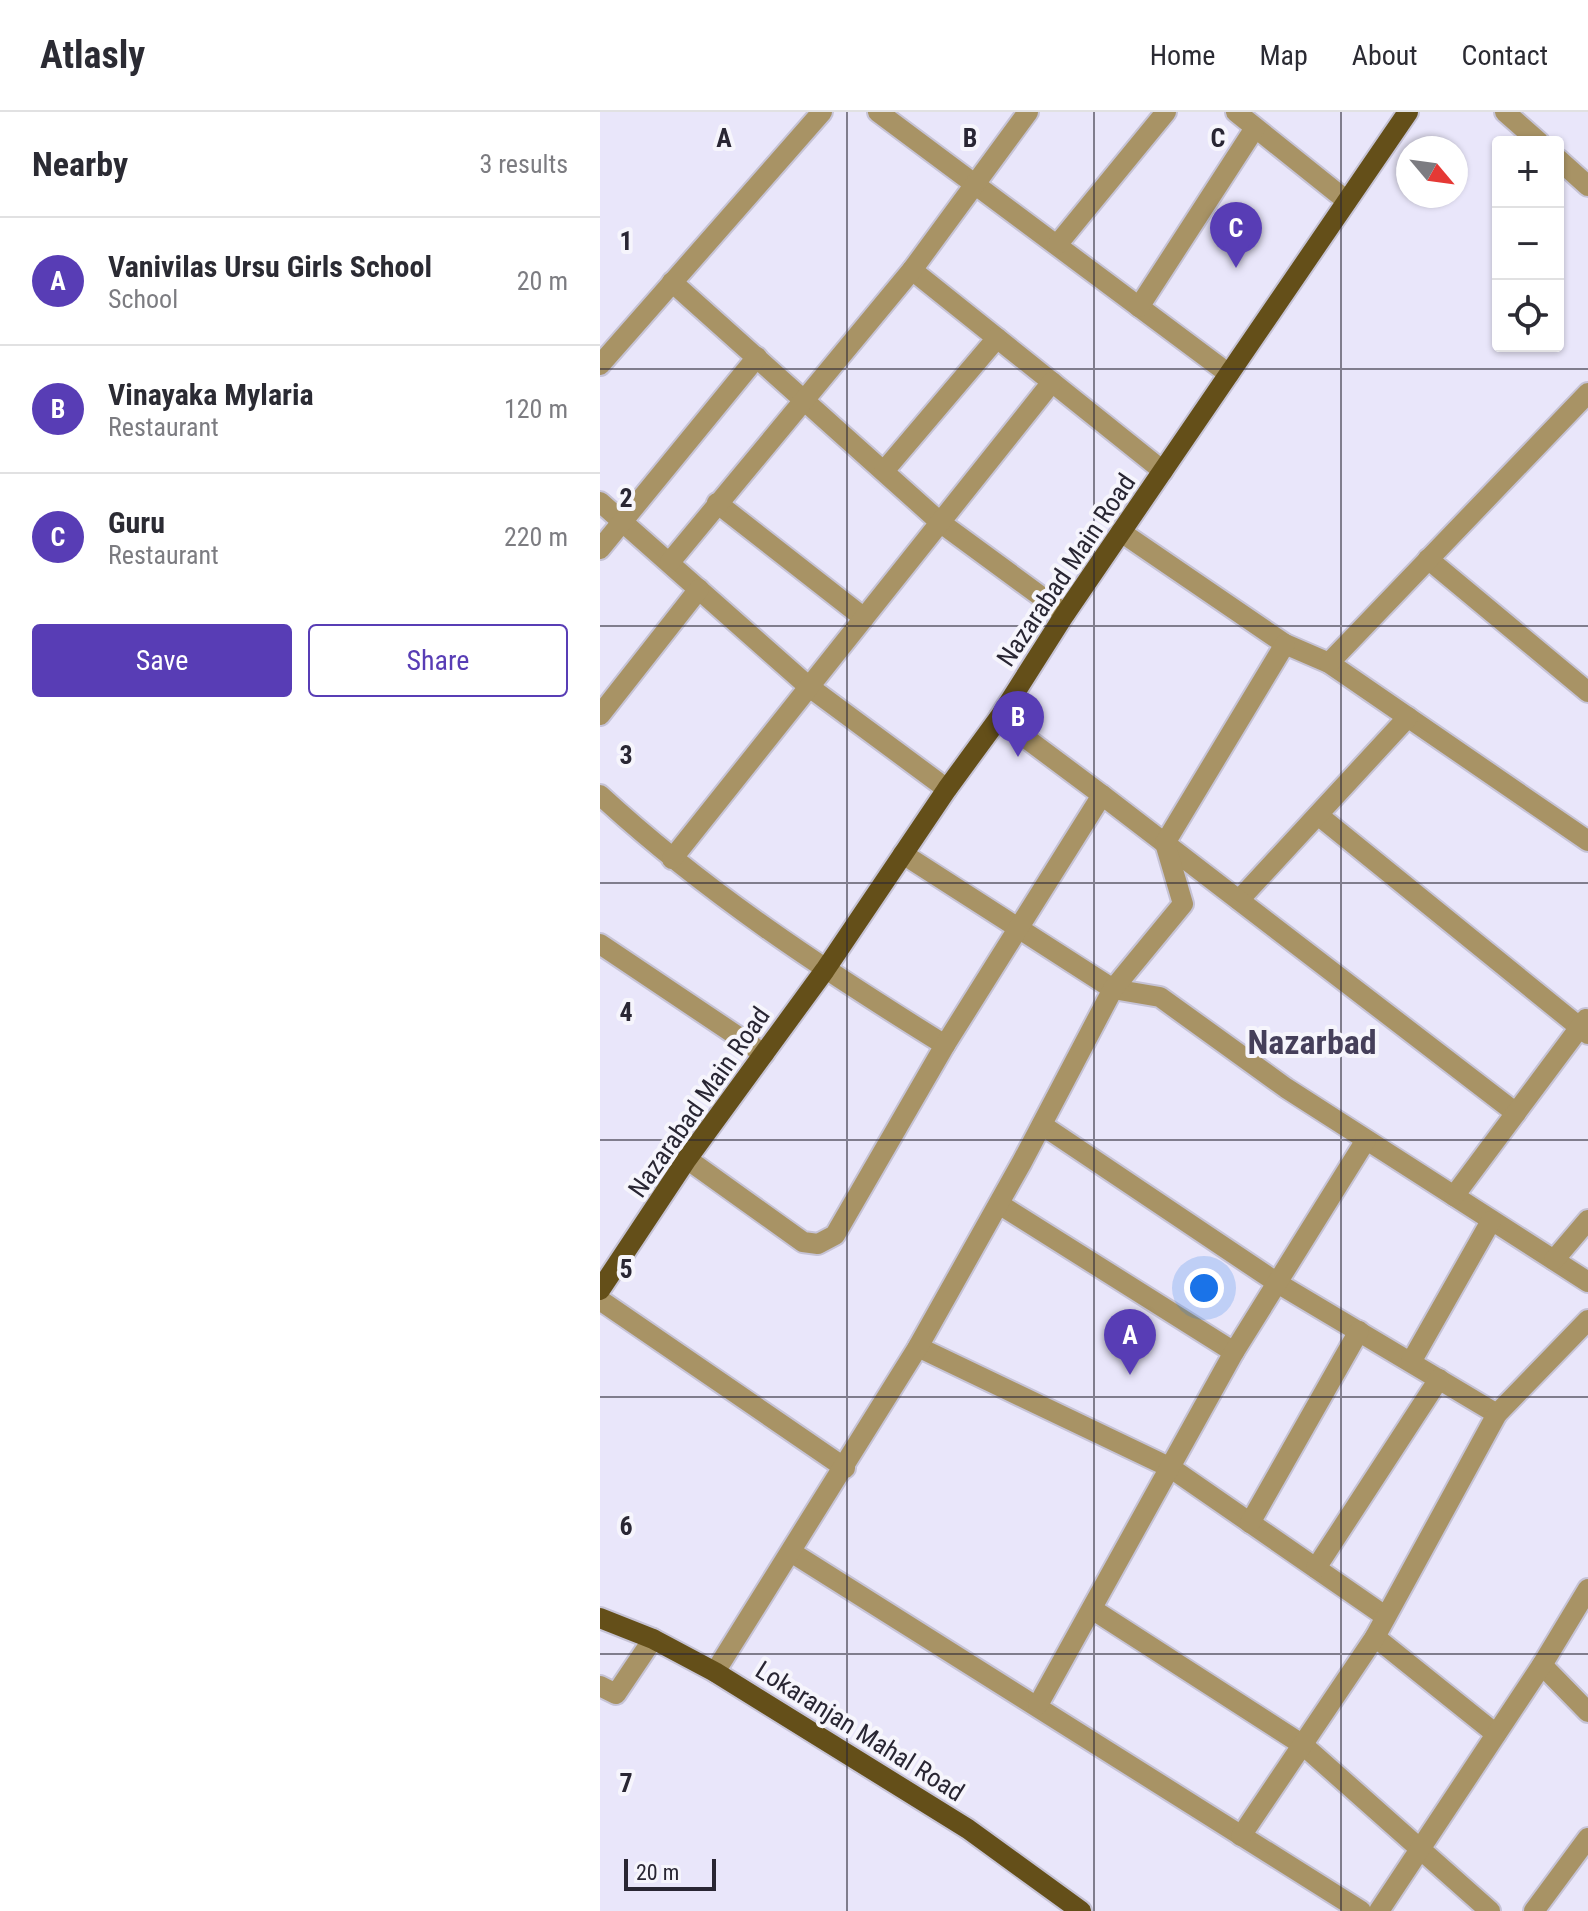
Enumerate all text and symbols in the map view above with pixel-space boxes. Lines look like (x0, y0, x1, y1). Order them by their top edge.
text: Atlasly (40, 33, 145, 77)
text: Home (1150, 39, 1215, 72)
text: Map (1259, 39, 1308, 72)
text: About (1352, 39, 1418, 72)
text: Contact (1462, 39, 1548, 72)
text: A (716, 123, 732, 153)
text: B (963, 123, 977, 153)
text: C (1211, 123, 1226, 153)
north arrow (1396, 136, 1468, 208)
map controls (1492, 136, 1564, 352)
button: + (1492, 136, 1564, 208)
text: Nearby (32, 144, 128, 184)
text: 3 results (479, 149, 568, 179)
pin: C (1210, 202, 1262, 268)
button: − (1492, 208, 1564, 280)
text: 1 (619, 226, 633, 256)
text: Vanivilas Ursu Girls School (108, 249, 432, 284)
text: A (50, 266, 66, 296)
text: 20 m (517, 266, 568, 296)
button: locate (1492, 280, 1564, 352)
text: School (108, 284, 178, 314)
text: Vinayaka Mylaria (108, 377, 314, 412)
text: B (51, 394, 65, 424)
text: 120 m (504, 394, 568, 424)
text: Restaurant (108, 412, 219, 442)
street label: Nazarabad Main Road (991, 468, 1141, 672)
text: 2 (619, 483, 633, 513)
text: Guru (108, 505, 165, 540)
text: C (51, 522, 65, 552)
text: 220 m (504, 522, 568, 552)
text: Restaurant (108, 540, 219, 570)
button: Save (32, 624, 292, 697)
button: Share (308, 624, 568, 697)
pin: B (992, 691, 1044, 757)
text: 3 (619, 740, 633, 770)
text: 4 (619, 997, 633, 1027)
street label: Nazarabad Main Road (622, 1001, 776, 1203)
district label: Nazarbad (1247, 1022, 1377, 1062)
text: 5 (619, 1254, 633, 1284)
your location (1184, 1268, 1224, 1308)
pin: A (1104, 1309, 1156, 1375)
text: 6 (619, 1511, 633, 1541)
street label: Lokaranjan Mahal Road (750, 1655, 970, 1807)
text: 7 (619, 1768, 633, 1798)
scale bar (624, 1855, 716, 1891)
text: 20 m (636, 1860, 679, 1885)

